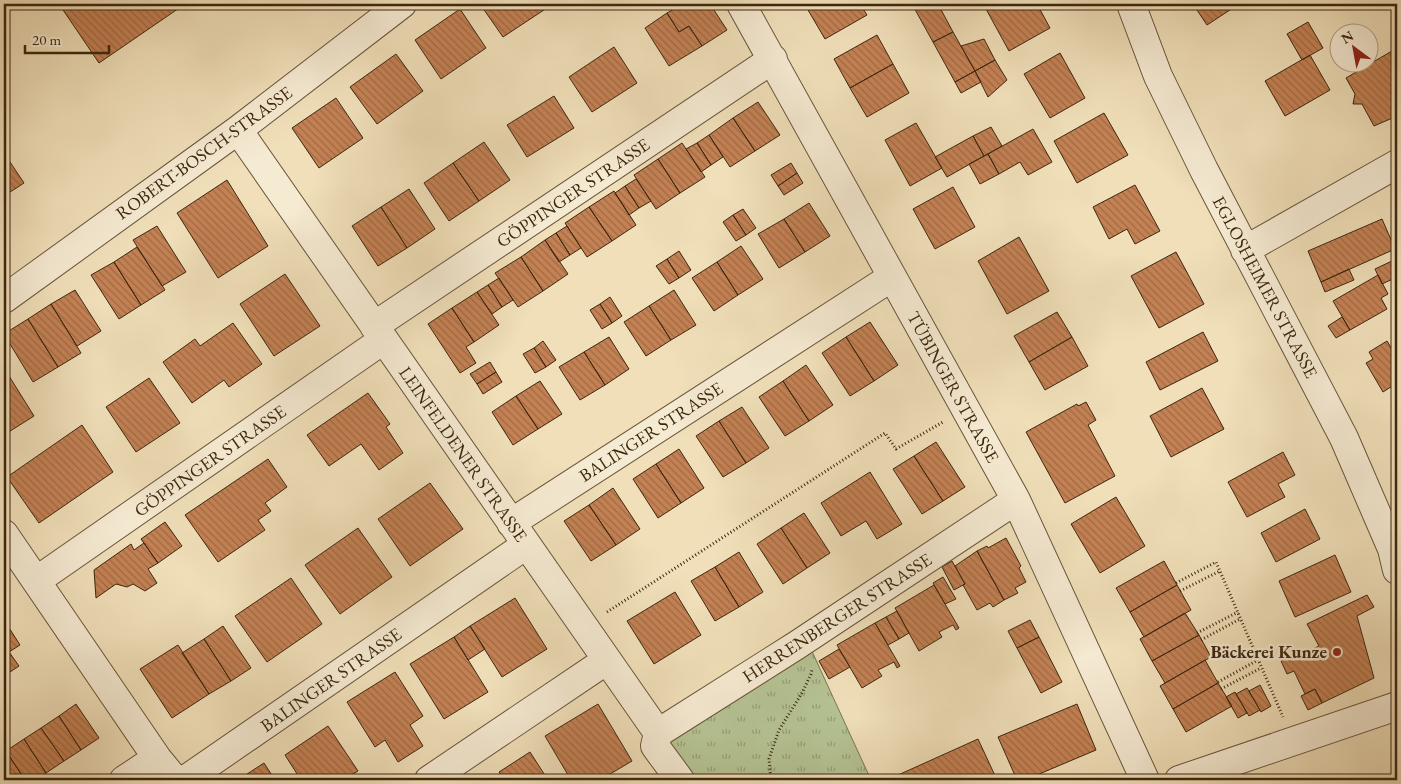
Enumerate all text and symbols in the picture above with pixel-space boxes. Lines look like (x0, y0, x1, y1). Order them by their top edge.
scale bar (25, 22, 109, 54)
north arrow (1328, 22, 1378, 72)
text: N (1338, 26, 1357, 48)
text: 20 m (32, 30, 61, 49)
street label: ROBERT-BOSCH-STRASSE (111, 81, 296, 224)
street label: GÖPPINGER STRASSE (492, 133, 654, 252)
street label: EGLOSHEIMER STRASSE (1208, 192, 1323, 382)
street label: TÜBINGER STRASSE (902, 307, 1005, 466)
street label: LEINFELDENER STRASSE (394, 362, 533, 546)
street label: BALINGER STRASSE (574, 376, 727, 487)
street label: GÖPPINGER STRASSE (129, 400, 290, 522)
street label: HERRENBERGER STRASSE (738, 548, 936, 688)
street label: BALINGER STRASSE (256, 622, 406, 737)
place label: Bäckerei Kunze (1211, 640, 1327, 663)
marker: Bäckerei Kunze (1331, 646, 1343, 658)

